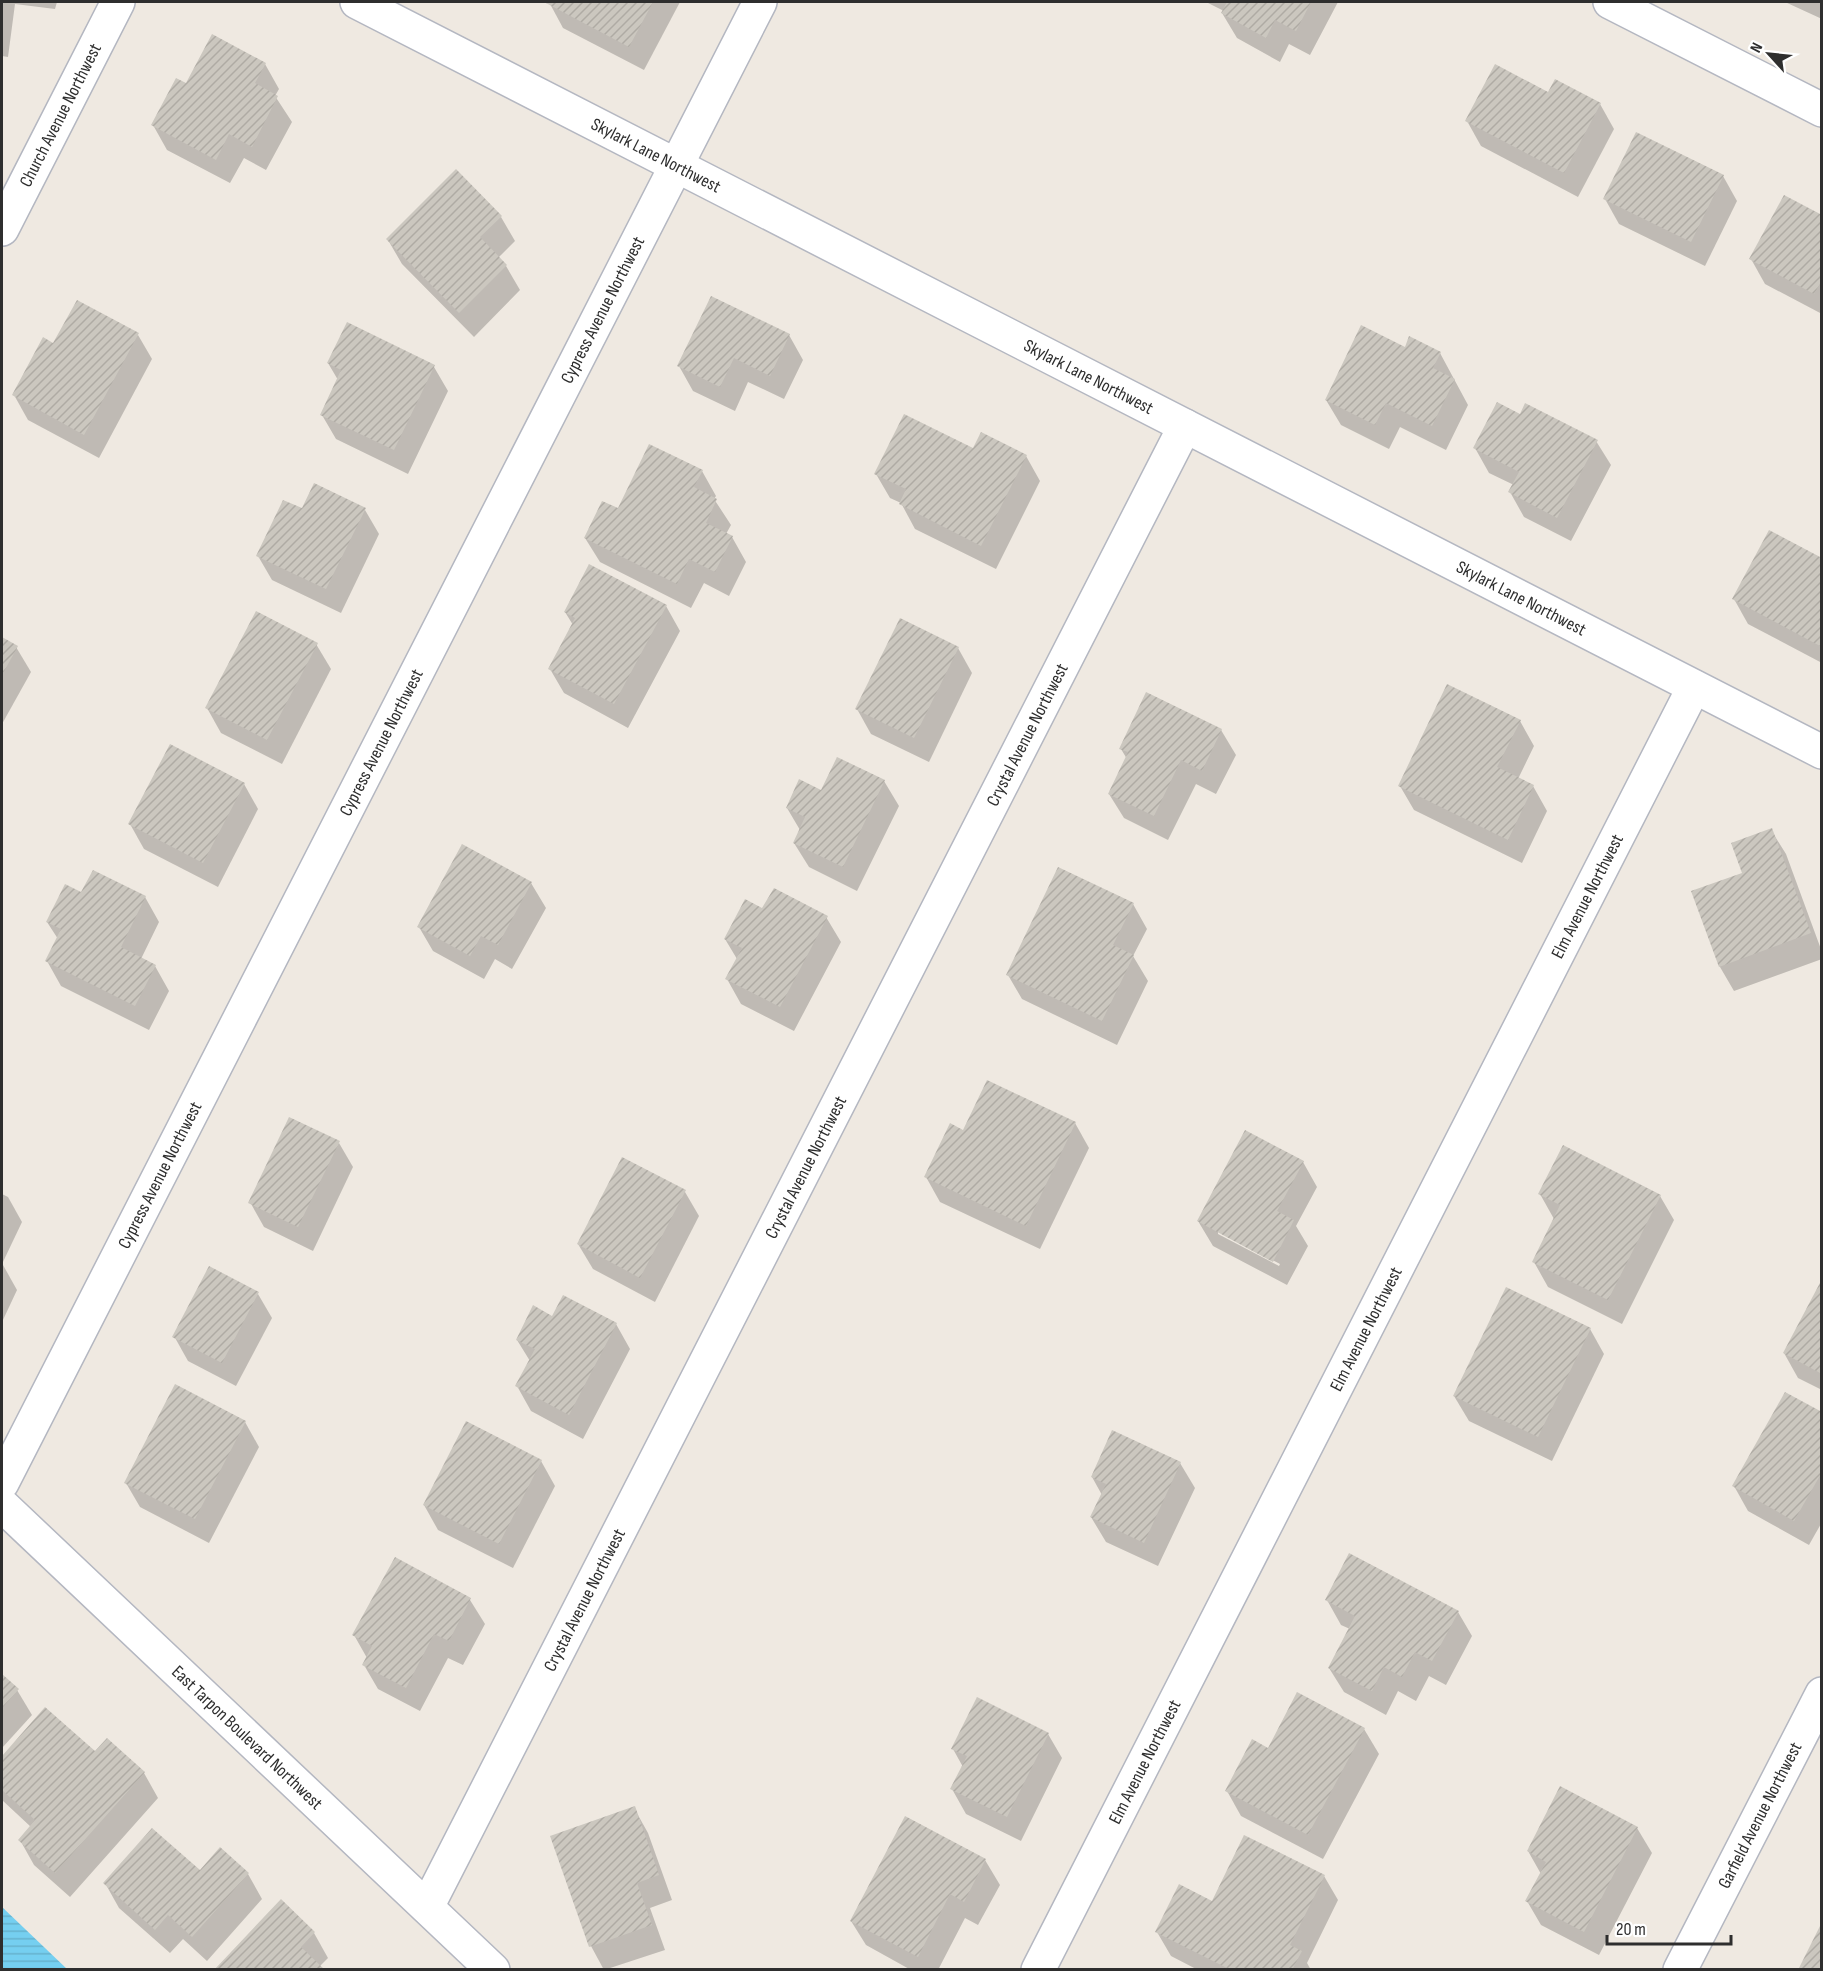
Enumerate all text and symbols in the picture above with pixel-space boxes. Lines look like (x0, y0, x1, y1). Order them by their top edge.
north arrow (1739, 24, 1799, 84)
street label: Church Avenue Northwest (15, 40, 106, 190)
text: N (1747, 40, 1767, 56)
street label: Skylark Lane Northwest (588, 114, 725, 198)
street label: Cypress Avenue Northwest (557, 232, 649, 387)
street label: Skylark Lane Northwest (1020, 335, 1157, 419)
street label: Skylark Lane Northwest (1453, 557, 1590, 641)
street label: Crystal Avenue Northwest (982, 660, 1073, 810)
street label: Cypress Avenue Northwest (335, 665, 428, 820)
street label: Elm Avenue Northwest (1547, 830, 1628, 962)
street label: Crystal Avenue Northwest (761, 1092, 852, 1242)
street label: Cypress Avenue Northwest (114, 1098, 207, 1252)
street label: Elm Avenue Northwest (1326, 1263, 1407, 1395)
street label: Crystal Avenue Northwest (539, 1525, 630, 1675)
street label: East Tarpon Boulevard Northwest (167, 1662, 327, 1814)
street label: Elm Avenue Northwest (1105, 1696, 1186, 1828)
street label: Garfield Avenue Northwest (1714, 1738, 1807, 1892)
scale bar (1607, 1908, 1732, 1946)
text: 20 m (1616, 1919, 1646, 1940)

